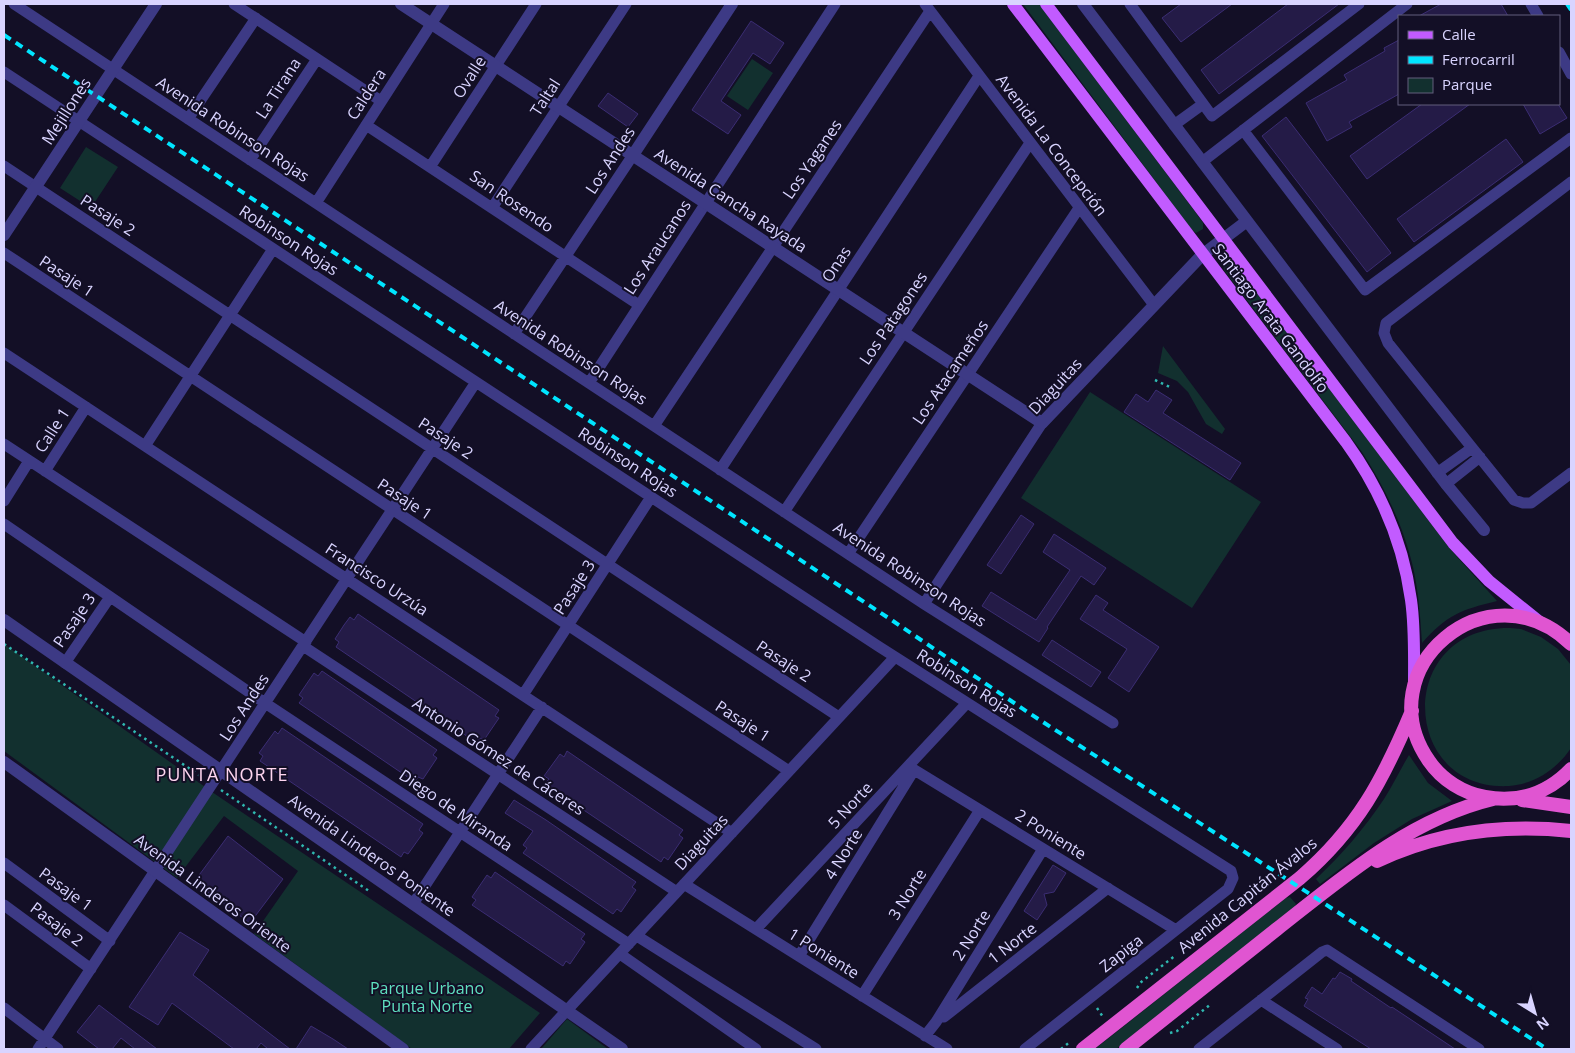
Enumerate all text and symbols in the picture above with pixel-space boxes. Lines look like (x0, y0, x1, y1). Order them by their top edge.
legend (1398, 15, 1560, 105)
text: Calle (1442, 24, 1476, 44)
text: Ferrocarril (1442, 49, 1515, 69)
street label: Ovalle (447, 52, 491, 102)
street label: La Tirana (250, 53, 306, 123)
street label: Caldera (341, 64, 391, 124)
street label: Avenida La Concepción (991, 70, 1113, 220)
street label: Avenida Robinson Rojas (152, 71, 314, 187)
street label: Mejillones (36, 73, 96, 149)
street label: Taltal (525, 74, 565, 120)
text: Parque (1442, 74, 1492, 94)
street label: Los Yaganes (777, 115, 847, 203)
street label: Los Andes (580, 122, 640, 198)
street label: Avenida Cancha Rayada (651, 142, 811, 258)
street label: San Rosendo (466, 165, 558, 237)
street label: Pasaje 2 (76, 189, 140, 241)
street label: Los Araucanos (618, 195, 696, 299)
street label: Robinson Rojas (235, 200, 343, 280)
street label: Santiago Arata Gandolfo (1208, 239, 1334, 397)
street label: Onas (816, 242, 856, 286)
street label: Pasaje 1 (35, 250, 99, 302)
street label: Los Patagones (854, 267, 932, 369)
street label: Avenida Robinson Rojas (490, 294, 652, 410)
street label: Los Atacameños (907, 315, 993, 429)
street label: Diaguitas (1023, 353, 1087, 419)
street label: Calle 1 (29, 403, 75, 457)
street label: Pasaje 2 (414, 412, 478, 464)
street label: Robinson Rojas (574, 422, 682, 502)
street label: Pasaje 1 (373, 473, 437, 525)
street label: Avenida Robinson Rojas (829, 516, 991, 632)
street label: Francisco Urzúa (321, 537, 433, 621)
street label: Pasaje 3 (548, 555, 600, 619)
street label: Pasaje 3 (48, 588, 100, 652)
street label: Pasaje 2 (752, 635, 816, 687)
street label: Robinson Rojas (913, 643, 1021, 723)
street label: Los Andes (214, 669, 274, 745)
street label: Antonio Gómez de Cáceres (409, 692, 589, 820)
street label: Pasaje 1 (711, 695, 775, 747)
district label: PUNTA NORTE (155, 762, 289, 786)
street label: Diego de Miranda (395, 764, 517, 856)
street label: 5 Norte (823, 777, 877, 833)
street label: Avenida Linderos Poniente (284, 789, 460, 921)
street label: 2 Poniente (1011, 804, 1091, 865)
street label: Diaguitas (669, 809, 733, 875)
street label: 4 Norte (819, 824, 867, 884)
street label: Avenida Linderos Oriente (130, 828, 296, 958)
street label: Avenida Capitán Ávalos (1173, 832, 1321, 958)
street label: Pasaje 1 (35, 862, 97, 916)
street label: 3 Norte (883, 864, 931, 924)
street label: Pasaje 2 (26, 897, 88, 951)
street label: 2 Norte (947, 905, 995, 965)
street label: 1 Norte (983, 917, 1041, 969)
street label: 1 Poniente (784, 923, 864, 984)
street label: Zapiga (1095, 929, 1147, 977)
park label: Parque Urbano Punta Norte (370, 977, 484, 1017)
north arrow (1510, 988, 1560, 1038)
text: N (1533, 1013, 1553, 1035)

